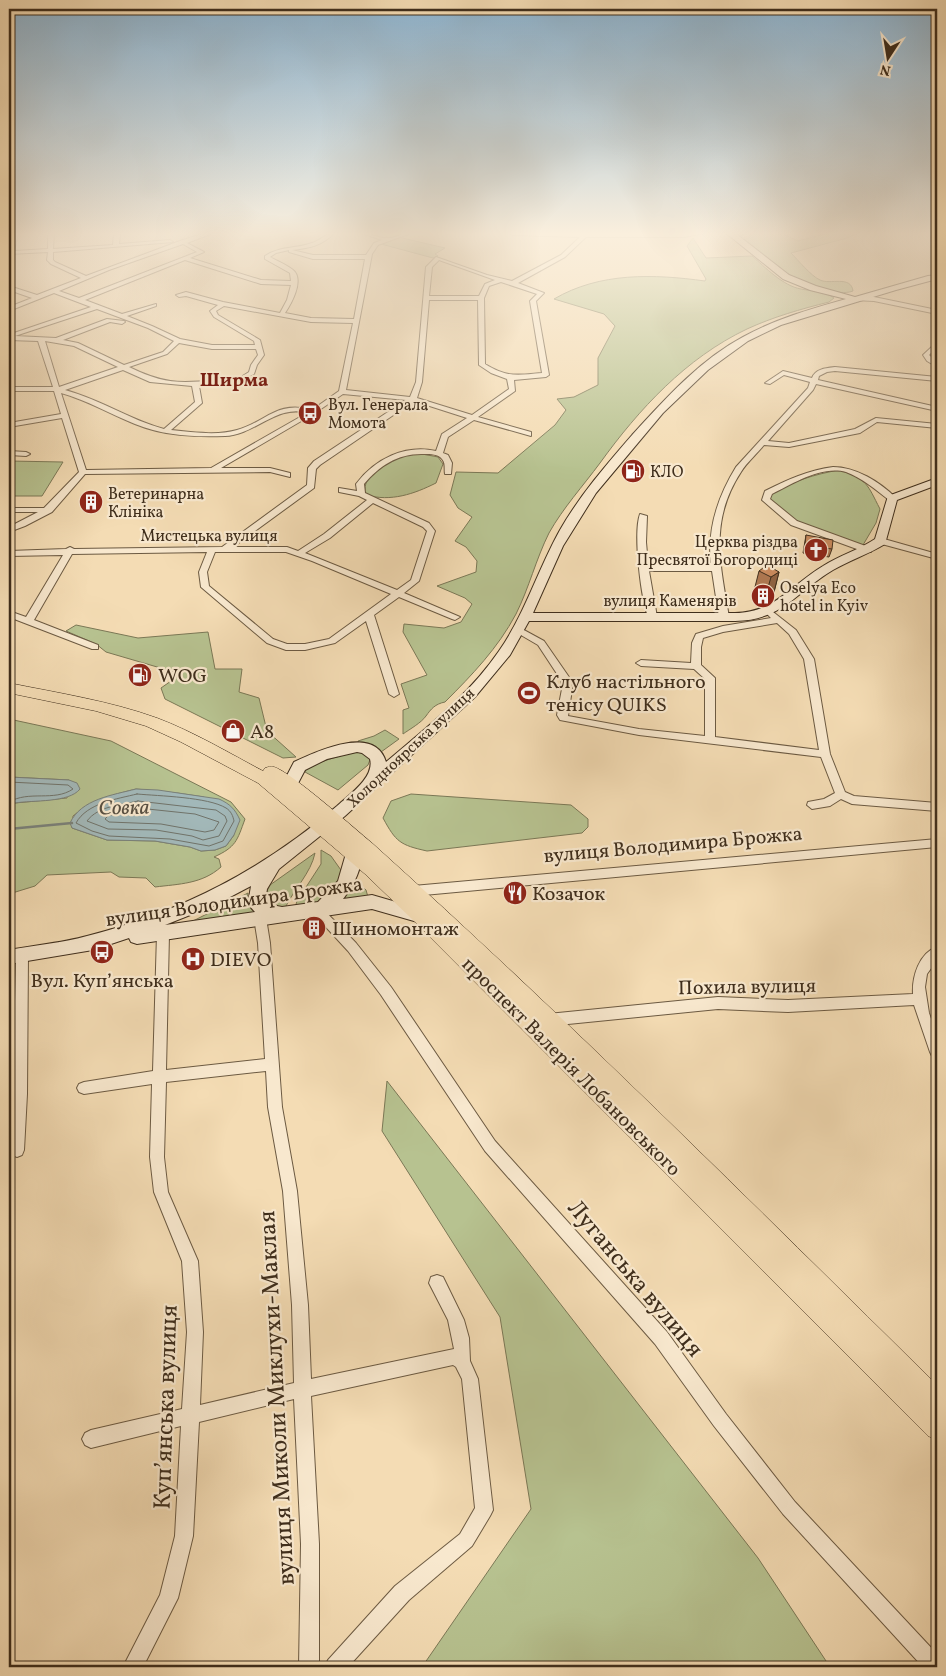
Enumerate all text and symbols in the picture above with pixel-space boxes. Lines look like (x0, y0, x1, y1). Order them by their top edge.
north arrow (864, 32, 914, 82)
text: N (879, 59, 893, 80)
district label: Ширма (200, 368, 268, 394)
place label: Вул. Генерала Момота (328, 395, 428, 435)
bus stop icon: Вул. Генерала Момота (297, 400, 323, 426)
fuel station icon: КЛО (620, 458, 646, 484)
place label: КЛО (650, 462, 684, 484)
place label: Ветеринарна Клініка (108, 484, 204, 524)
building icon: Ветеринарна Клініка (78, 489, 104, 515)
street label: Мистецька вулиця (140, 526, 278, 548)
place label: Церква різдва Пресвятої Богородиці (637, 532, 798, 572)
church icon: Церква різдва Пресвятої Богородиці (803, 537, 829, 563)
place label: Oselya Eco hotel in Kyiv (780, 578, 869, 618)
building icon: Oselya Eco hotel in Kyiv (750, 583, 776, 609)
street label: вулиця Каменярів (603, 591, 737, 613)
fuel station icon: WOG (127, 662, 153, 688)
place label: WOG (158, 663, 207, 691)
place label: Клуб настільного тенісу QUIKS (546, 669, 706, 720)
sports icon: Клуб настільного тенісу QUIKS (516, 680, 542, 706)
street label: Холодноярська вулиця (343, 683, 480, 814)
shop icon: А8 (220, 718, 246, 744)
place label: А8 (250, 719, 274, 747)
water label: Совка (98, 794, 150, 823)
street label: вулиця Володимира Брожка (543, 821, 804, 871)
street label: вулиця Володимира Брожка (104, 871, 365, 935)
restaurant icon: Козачок (502, 880, 528, 906)
place label: Козачок (532, 881, 606, 909)
building icon: Шиномонтаж (301, 915, 327, 941)
place label: Шиномонтаж (332, 916, 459, 944)
bus stop icon: Вул. Куп’янська (89, 939, 115, 965)
hospital icon: DIEVO (180, 946, 206, 972)
place label: DIEVO (210, 947, 271, 975)
street label: проспект Валерія Лобановського (455, 952, 686, 1183)
place label: Вул. Куп’янська (30, 968, 174, 996)
street label: Похила вулиця (678, 973, 816, 1003)
street label: Луганська вулиця (558, 1193, 710, 1365)
street label: вулиця Миколи Миклухи-Маклая (251, 1210, 305, 1586)
street label: Купʼянська вулиця (146, 1304, 188, 1510)

